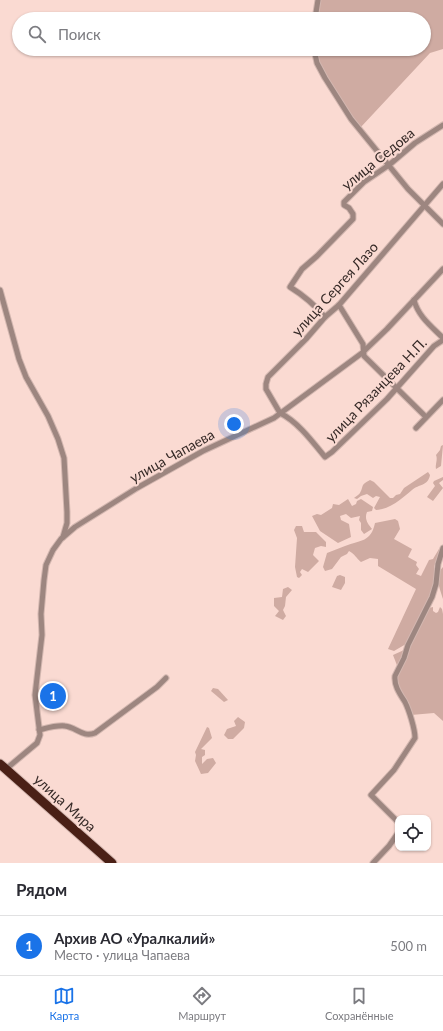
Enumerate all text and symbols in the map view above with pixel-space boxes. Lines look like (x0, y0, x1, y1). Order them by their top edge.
search box (12, 12, 431, 56)
icon: search (26, 23, 48, 45)
text: Поиск (58, 25, 101, 43)
street label: улица Седова (338, 124, 418, 193)
street label: улица Сергея Лазо (288, 238, 381, 339)
street label: улица Рязанцева Н.П. (321, 334, 430, 445)
your location (224, 414, 244, 434)
street label: улица Чапаева (127, 425, 217, 486)
pin: 1 (40, 681, 66, 711)
street label: улица Мира (31, 770, 100, 835)
map controls (395, 815, 431, 851)
button: locate (395, 815, 431, 851)
text: Рядом (16, 879, 67, 900)
text: Архив АО «Уралкалий» (54, 929, 215, 947)
text: 1 (25, 938, 33, 954)
text: 500 m (390, 938, 427, 954)
text: Место · улица Чапаева (54, 947, 190, 963)
tab: Карта (49, 985, 79, 1022)
tab: Маршрут (178, 985, 226, 1022)
tab: Сохранённые (325, 985, 394, 1022)

